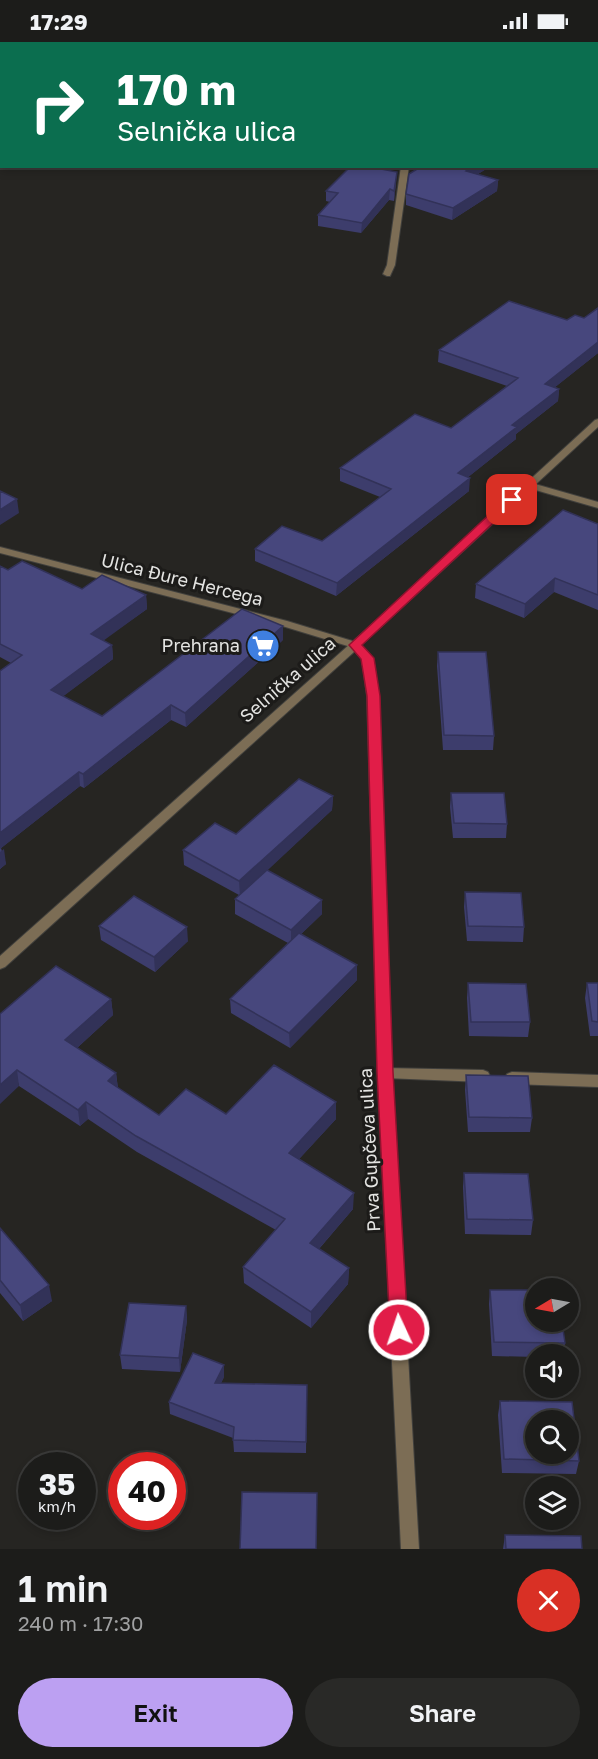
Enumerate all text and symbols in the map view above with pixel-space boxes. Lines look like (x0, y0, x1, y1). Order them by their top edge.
text: 17:29 (30, 8, 88, 35)
text: 170 m (117, 64, 236, 114)
icon: right (18, 66, 96, 144)
text: Selnička ulica (117, 115, 296, 147)
pin (486, 474, 537, 525)
icon: arrive (495, 483, 528, 516)
street label: Ulica Đure Hercega (99, 548, 266, 610)
supermarket icon: Prehrana (245, 628, 281, 664)
street label: Selnička ulica (235, 632, 340, 727)
place label: Prehrana (162, 634, 240, 656)
street label: Prva Gupčeva ulica (354, 1068, 384, 1232)
north arrow (525, 1278, 579, 1332)
map controls (525, 1278, 579, 1530)
position arrow (367, 1298, 431, 1362)
button: sound (525, 1344, 579, 1398)
button: search (525, 1410, 579, 1464)
speed limit sign: 40 (108, 1452, 186, 1530)
text: 35 (39, 1466, 75, 1502)
button: layers (525, 1476, 579, 1530)
text: km/h (38, 1497, 76, 1515)
text: 1 min (18, 1567, 108, 1610)
button: close (517, 1569, 580, 1632)
text: 240 m · 17:30 (18, 1611, 143, 1635)
button: Exit (18, 1678, 293, 1747)
button: Share (305, 1678, 580, 1747)

